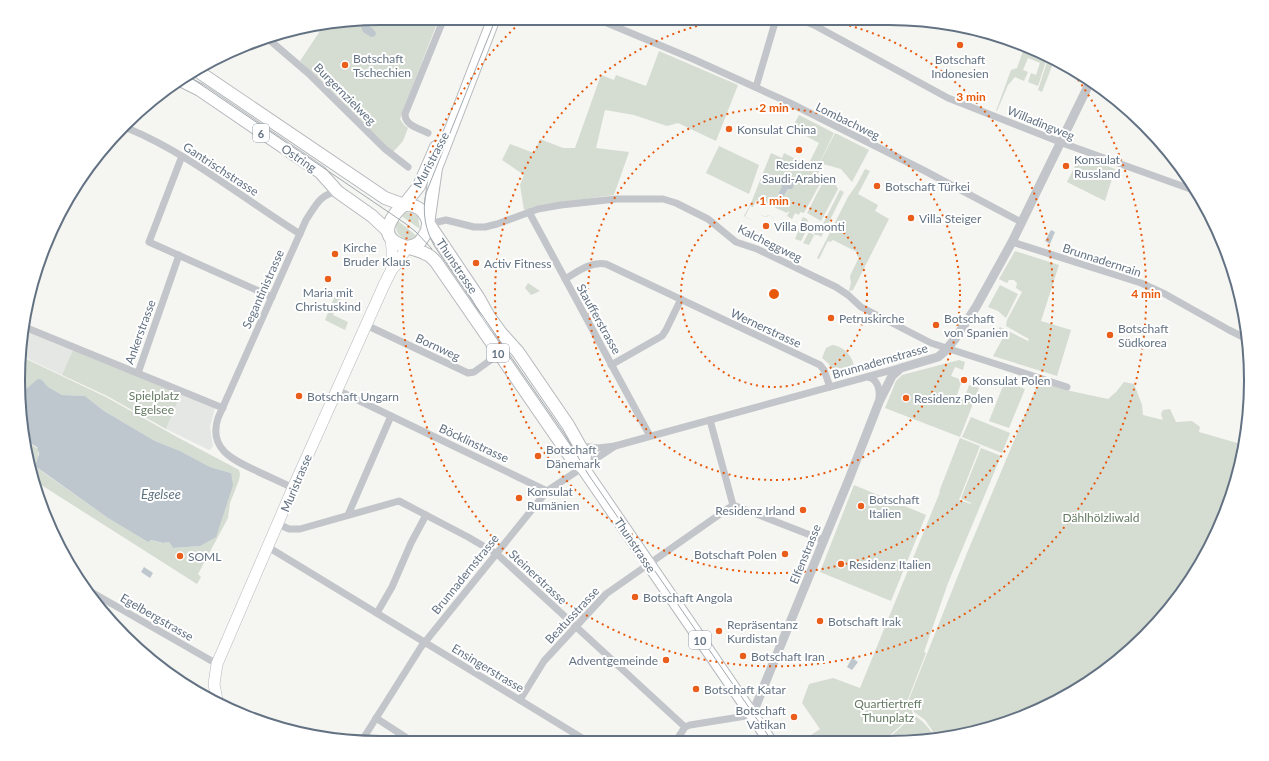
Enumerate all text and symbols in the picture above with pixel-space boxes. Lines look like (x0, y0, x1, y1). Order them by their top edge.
marker: Botschaft Indonesien (955, 40, 965, 50)
place label: Botschaft Tschechien (353, 51, 411, 80)
place label: Botschaft Indonesien (931, 52, 989, 81)
street label: Burgernzielweg (311, 60, 379, 128)
marker: Botschaft Tschechien (340, 60, 350, 70)
text: 3 min (956, 89, 986, 104)
street label: Lombachweg (814, 99, 882, 143)
text: 2 min (759, 100, 789, 115)
street label: Willadingweg (1005, 103, 1077, 143)
place label: Konsulat China (737, 122, 816, 137)
road number: 6 (253, 124, 269, 142)
marker: Konsulat China (724, 124, 734, 134)
street label: Muristrasse (410, 129, 452, 191)
street label: Gantrischstrasse (180, 139, 262, 199)
street label: Ostring (279, 141, 319, 175)
marker: Residenz Saudi-Arabien (794, 145, 804, 155)
place label: Konsulat Russland (1074, 152, 1121, 181)
place label: Residenz Saudi-Arabien (762, 157, 836, 186)
marker: Konsulat Russland (1061, 161, 1071, 171)
place label: Botschaft Türkei (885, 179, 970, 194)
marker: Botschaft Türkei (872, 181, 882, 191)
text: 1 min (759, 193, 789, 208)
place label: Villa Steiger (919, 211, 982, 226)
marker: Villa Steiger (906, 213, 916, 223)
place label: Villa Bomonti (774, 219, 845, 234)
street label: Kalcheggweg (735, 221, 805, 265)
marker: Villa Bomonti (761, 221, 771, 231)
street label: Thunstrasse (433, 235, 481, 297)
place label: Kirche Bruder Klaus (343, 240, 411, 269)
street label: Brunnadernrain (1061, 240, 1143, 280)
street label: Segantinistrasse (239, 247, 287, 331)
marker: Kirche Bruder Klaus (330, 249, 340, 259)
place label: Activ Fitness (484, 256, 551, 271)
marker: Activ Fitness (471, 258, 481, 268)
marker: Maria mit Christuskind (323, 274, 333, 284)
street label: Staufferstrasse (574, 281, 624, 357)
place label: Maria mit Christuskind (295, 285, 361, 314)
text: 4 min (1131, 286, 1161, 301)
centre of rings (767, 287, 781, 301)
street label: Ankerstrasse (121, 298, 159, 366)
street label: Wernerstrasse (728, 305, 804, 351)
place label: Petruskirche (839, 311, 905, 326)
place label: Botschaft von Spanien (944, 311, 1008, 340)
marker: Petruskirche (826, 313, 836, 323)
marker: Botschaft von Spanien (931, 320, 941, 330)
place label: Botschaft Südkorea (1118, 321, 1169, 350)
street label: Bornweg (413, 330, 463, 364)
marker: Botschaft Südkorea (1105, 330, 1115, 340)
street label: Brunnadernstrasse (831, 340, 929, 382)
road number: 10 (487, 344, 509, 362)
place label: Konsulat Polen (972, 373, 1051, 388)
marker: Konsulat Polen (959, 375, 969, 385)
park label: Spielplatz Egelsee (129, 388, 180, 417)
place label: Botschaft Ungarn (307, 389, 399, 404)
marker: Botschaft Ungarn (294, 391, 304, 401)
place label: Residenz Polen (914, 391, 993, 406)
marker: Residenz Polen (901, 393, 911, 403)
street label: Böcklinstrasse (437, 420, 511, 466)
place label: Botschaft Dänemark (546, 442, 601, 471)
marker: Botschaft Dänemark (533, 451, 543, 461)
street label: Muristrasse (277, 452, 315, 514)
place label: Konsulat Rumänien (527, 484, 579, 513)
water label: Egelsee (141, 486, 181, 502)
place label: Botschaft Italien (869, 492, 920, 521)
marker: Konsulat Rumänien (514, 493, 524, 503)
marker: Botschaft Italien (856, 501, 866, 511)
place label: Residenz Irland (715, 503, 795, 518)
marker: Residenz Irland (798, 505, 808, 515)
park label: Dählhölzliwald (1063, 510, 1139, 525)
street label: Thunstrasse (611, 514, 659, 576)
street label: Elfenstrasse (786, 522, 824, 586)
street label: Brunnadernstrasse (428, 531, 502, 617)
street label: Steinerstrasse (506, 546, 570, 608)
place label: Botschaft Polen (694, 547, 777, 562)
place label: SOML (188, 549, 221, 564)
marker: Botschaft Polen (780, 549, 790, 559)
marker: SOML (175, 551, 185, 561)
place label: Residenz Italien (849, 557, 931, 572)
marker: Residenz Italien (836, 559, 846, 569)
street label: Beatusstrasse (542, 583, 602, 647)
street label: Egelbergstrasse (118, 590, 196, 644)
place label: Botschaft Angola (643, 590, 733, 605)
marker: Botschaft Angola (630, 592, 640, 602)
place label: Botschaft Irak (828, 614, 902, 629)
marker: Botschaft Irak (815, 616, 825, 626)
place label: Repräsentanz Kurdistan (727, 617, 799, 646)
marker: Repräsentanz Kurdistan (714, 626, 724, 636)
road number: 10 (689, 631, 711, 649)
street label: Ensingerstrasse (449, 641, 527, 695)
place label: Botschaft Iran (751, 649, 825, 664)
marker: Botschaft Iran (738, 651, 748, 661)
place label: Adventgemeinde (569, 653, 658, 668)
marker: Adventgemeinde (661, 655, 671, 665)
place label: Botschaft Katar (704, 682, 787, 697)
marker: Botschaft Katar (691, 684, 701, 694)
park label: Quartiertreff Thunplatz (854, 696, 922, 725)
place label: Botschaft Vatikan (736, 703, 787, 732)
marker: Botschaft Vatikan (789, 712, 799, 722)

